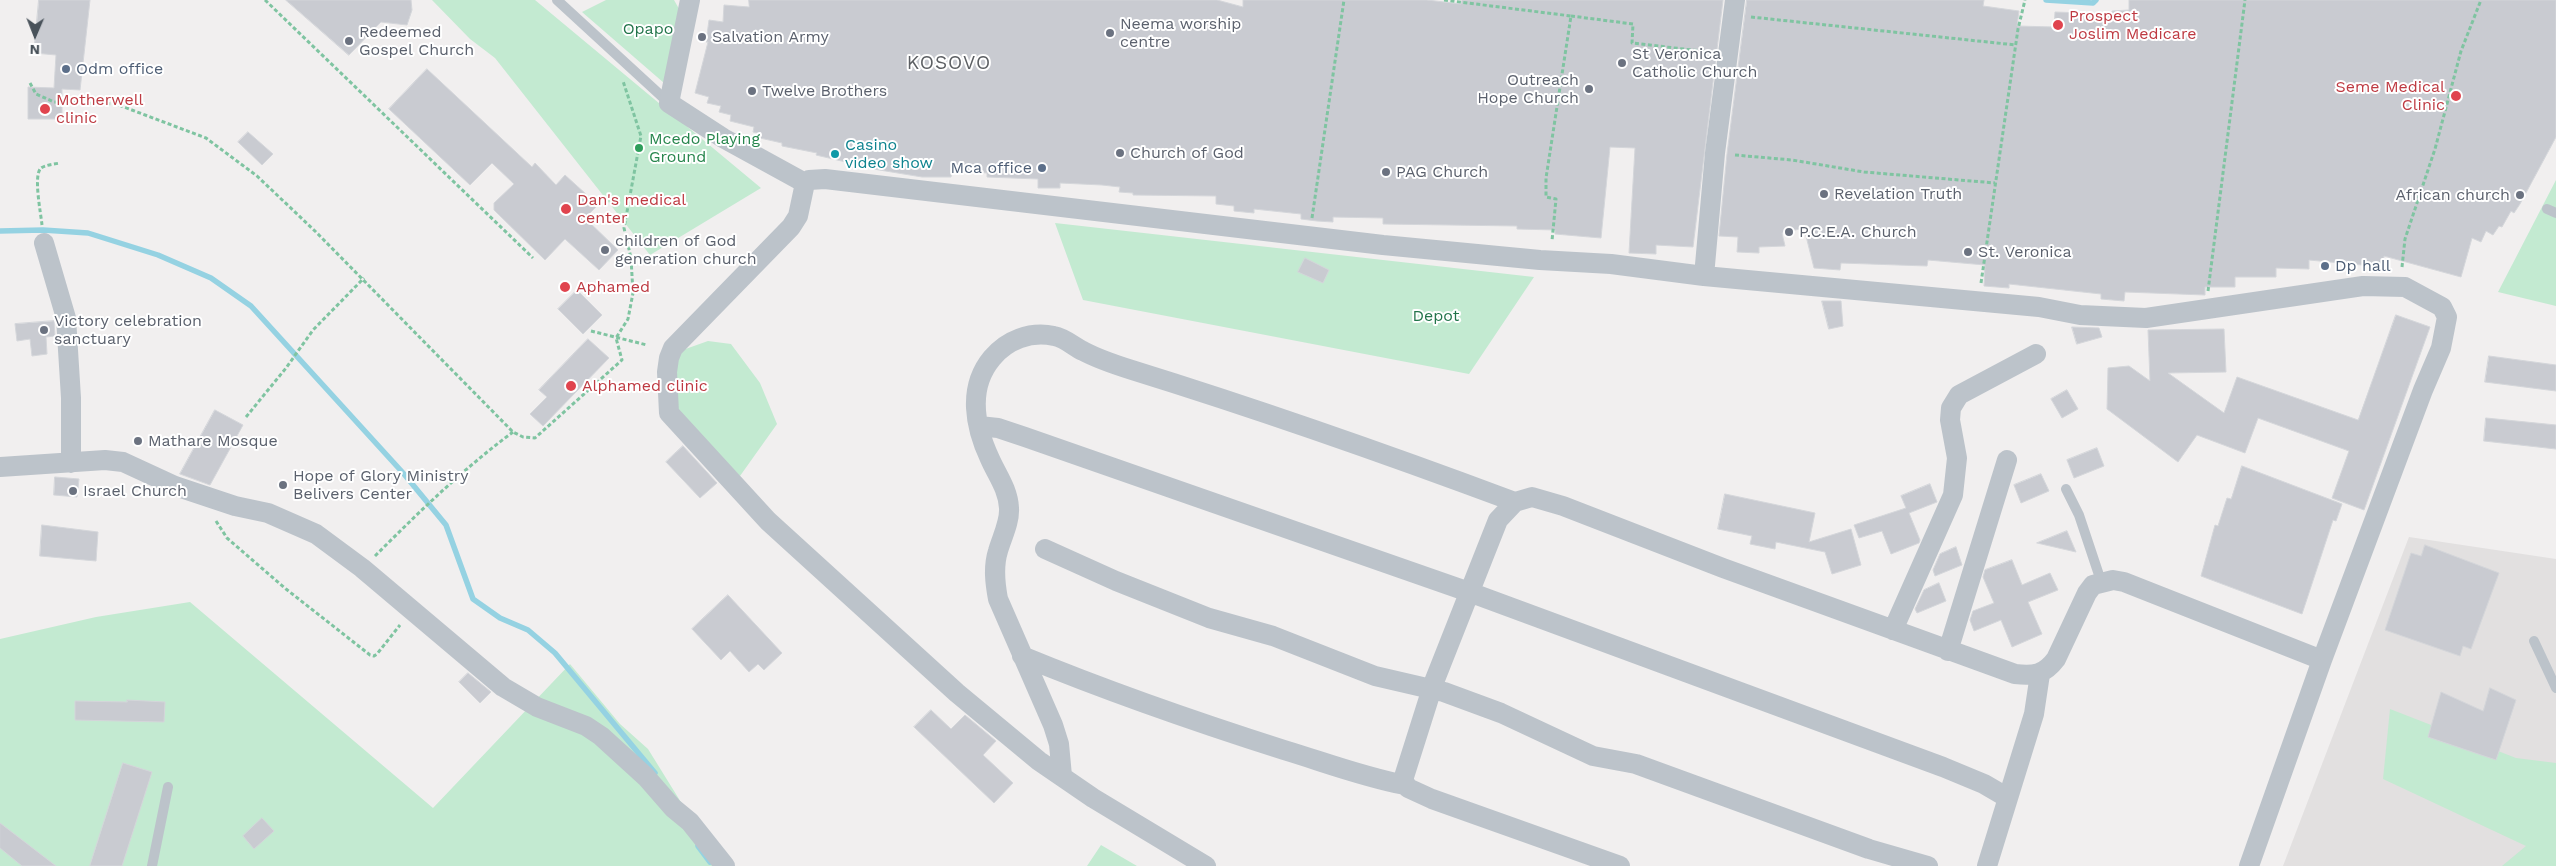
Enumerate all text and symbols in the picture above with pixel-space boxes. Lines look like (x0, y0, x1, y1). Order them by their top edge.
place label: Prospect Joslim Medicare (2069, 6, 2196, 44)
north arrow (10, 10, 60, 60)
place label: Neema worship centre (1120, 14, 1241, 52)
marker: Prospect Joslim Medicare (2051, 18, 2065, 32)
park label: Opapo (623, 19, 673, 39)
place label: Redeemed Gospel Church (359, 22, 474, 60)
place label: Salvation Army (712, 27, 829, 47)
marker: Neema worship centre (1104, 27, 1116, 39)
marker: Salvation Army (696, 31, 708, 43)
marker: Redeemed Gospel Church (343, 35, 355, 47)
text: N (29, 42, 40, 58)
place label: St Veronica Catholic Church (1632, 44, 1757, 82)
district label: KOSOVO (906, 52, 992, 74)
marker: St Veronica Catholic Church (1616, 57, 1628, 69)
place label: Odm office (76, 59, 163, 79)
marker: Odm office (60, 63, 72, 75)
place label: Outreach Hope Church (1477, 70, 1579, 108)
place label: Seme Medical Clinic (2336, 77, 2445, 115)
place label: Twelve Brothers (762, 81, 887, 101)
marker: Outreach Hope Church (1583, 83, 1595, 95)
marker: Twelve Brothers (746, 85, 758, 97)
marker: Seme Medical Clinic (2449, 89, 2463, 103)
place label: Motherwell clinic (56, 90, 144, 128)
marker: Motherwell clinic (38, 102, 52, 116)
place label: Mcedo Playing Ground (649, 129, 760, 167)
place label: Casino video show (845, 135, 933, 173)
marker: Mcedo Playing Ground (633, 142, 645, 154)
place label: Church of God (1130, 143, 1244, 163)
marker: Church of God (1114, 147, 1126, 159)
marker: Casino video show (829, 148, 841, 160)
place label: Mca office (951, 158, 1032, 178)
marker: Mca office (1036, 162, 1048, 174)
place label: PAG Church (1396, 162, 1488, 182)
marker: PAG Church (1380, 166, 1392, 178)
place label: Revelation Truth (1834, 184, 1962, 204)
place label: African church (2395, 185, 2510, 205)
marker: Revelation Truth (1818, 188, 1830, 200)
marker: African church (2514, 189, 2526, 201)
place label: Dan's medical center (577, 190, 686, 228)
marker: Dan's medical center (559, 202, 573, 216)
place label: P.C.E.A. Church (1799, 222, 1917, 242)
marker: P.C.E.A. Church (1783, 226, 1795, 238)
place label: children of God generation church (615, 231, 757, 269)
place label: St. Veronica (1978, 242, 2072, 262)
marker: children of God generation church (599, 244, 611, 256)
marker: St. Veronica (1962, 246, 1974, 258)
place label: Dp hall (2335, 256, 2391, 276)
marker: Dp hall (2319, 260, 2331, 272)
place label: Aphamed (576, 277, 650, 297)
marker: Aphamed (558, 280, 572, 294)
park label: Depot (1413, 306, 1459, 326)
place label: Victory celebration sanctuary (54, 311, 202, 349)
marker: Victory celebration sanctuary (38, 324, 50, 336)
place label: Alphamed clinic (582, 376, 708, 396)
marker: Alphamed clinic (564, 379, 578, 393)
place label: Mathare Mosque (148, 431, 278, 451)
marker: Mathare Mosque (132, 435, 144, 447)
place label: Hope of Glory Ministry Belivers Center (293, 466, 468, 504)
marker: Hope of Glory Ministry Belivers Center (277, 479, 289, 491)
place label: Israel Church (83, 481, 187, 501)
marker: Israel Church (67, 485, 79, 497)

